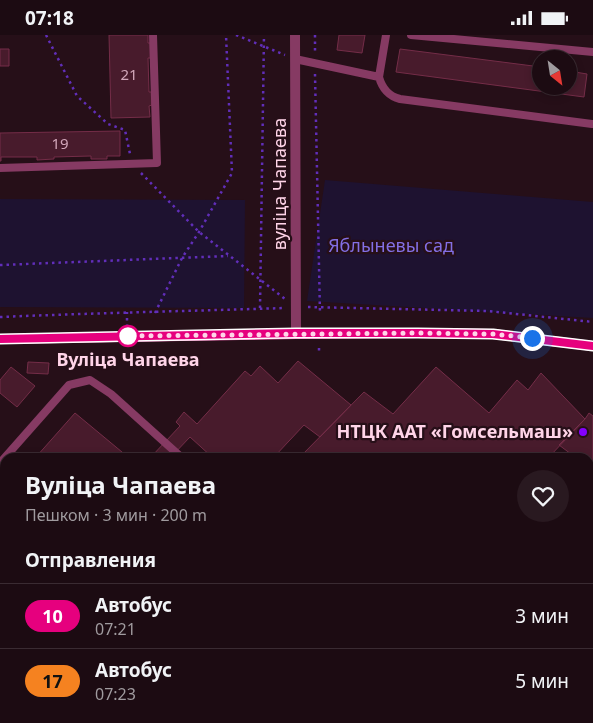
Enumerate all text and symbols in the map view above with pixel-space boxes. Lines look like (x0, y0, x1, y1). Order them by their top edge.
text: 07:18 (25, 5, 74, 31)
north arrow (532, 50, 578, 95)
map controls (532, 50, 577, 95)
house number: 21 (120, 64, 138, 84)
street label: вуліца Чапаева (267, 118, 291, 250)
house number: 19 (51, 133, 69, 153)
park label: Яблыневы сад (328, 233, 454, 257)
marker: Вуліца Чапаева (117, 325, 139, 347)
your location (520, 326, 545, 351)
place label: Вуліца Чапаева (56, 347, 200, 371)
place label: НТЦК ААТ «Гомсельмаш» (337, 419, 573, 443)
marker: НТЦК ААТ «Гомсельмаш» (577, 426, 589, 438)
text: Вуліца Чапаева (25, 468, 216, 501)
button: heart (517, 470, 569, 522)
text: Пешком · 3 мин · 200 m (25, 504, 207, 526)
text: Отправления (25, 547, 156, 573)
text: Автобус (95, 592, 172, 618)
text: 3 мин (515, 603, 569, 629)
text: 10 (42, 604, 63, 628)
text: 07:21 (95, 618, 136, 640)
text: Автобус (95, 657, 172, 683)
text: 5 мин (515, 668, 569, 694)
text: 17 (42, 669, 63, 693)
text: 07:23 (95, 683, 136, 705)

